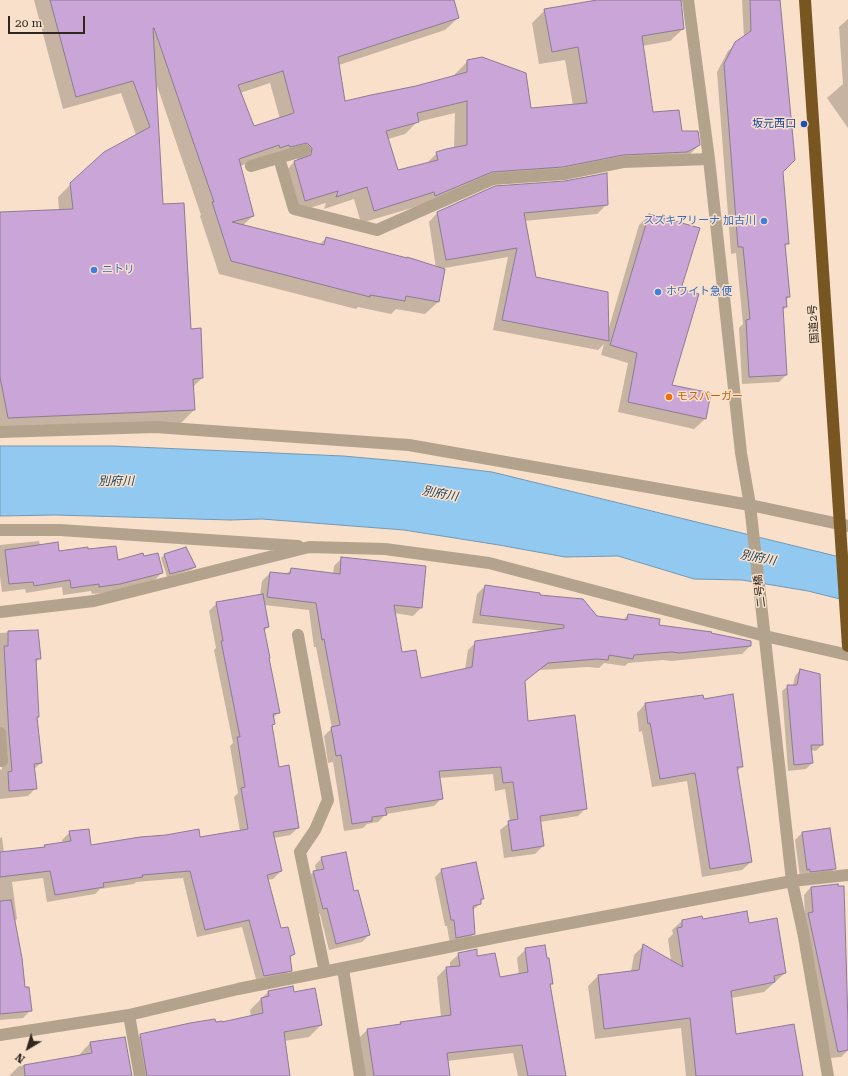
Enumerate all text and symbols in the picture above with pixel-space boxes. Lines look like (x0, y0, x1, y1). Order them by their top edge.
scale bar (10, 8, 87, 34)
text: 20 m (15, 16, 42, 30)
place label: 坂元西口 (752, 117, 796, 131)
marker: 坂元西口 (799, 119, 809, 129)
place label: スズキアリーナ 加古川 (643, 214, 756, 228)
marker: スズキアリーナ 加古川 (759, 216, 769, 226)
place label: ニトリ (102, 263, 135, 277)
marker: ニトリ (89, 265, 99, 275)
place label: ホワイト急便 (666, 285, 732, 299)
marker: ホワイト急便 (653, 287, 663, 297)
street label: 国道2号 (806, 304, 822, 344)
place label: モスバーガー (677, 390, 743, 404)
marker: モスバーガー (664, 392, 674, 402)
water label: 別府川 (98, 474, 134, 488)
water label: 別府川 (421, 483, 459, 505)
water label: 別府川 (739, 547, 777, 569)
street label: 二号橋 (751, 574, 769, 608)
north arrow (8, 1028, 48, 1068)
text: N (13, 1050, 28, 1066)

